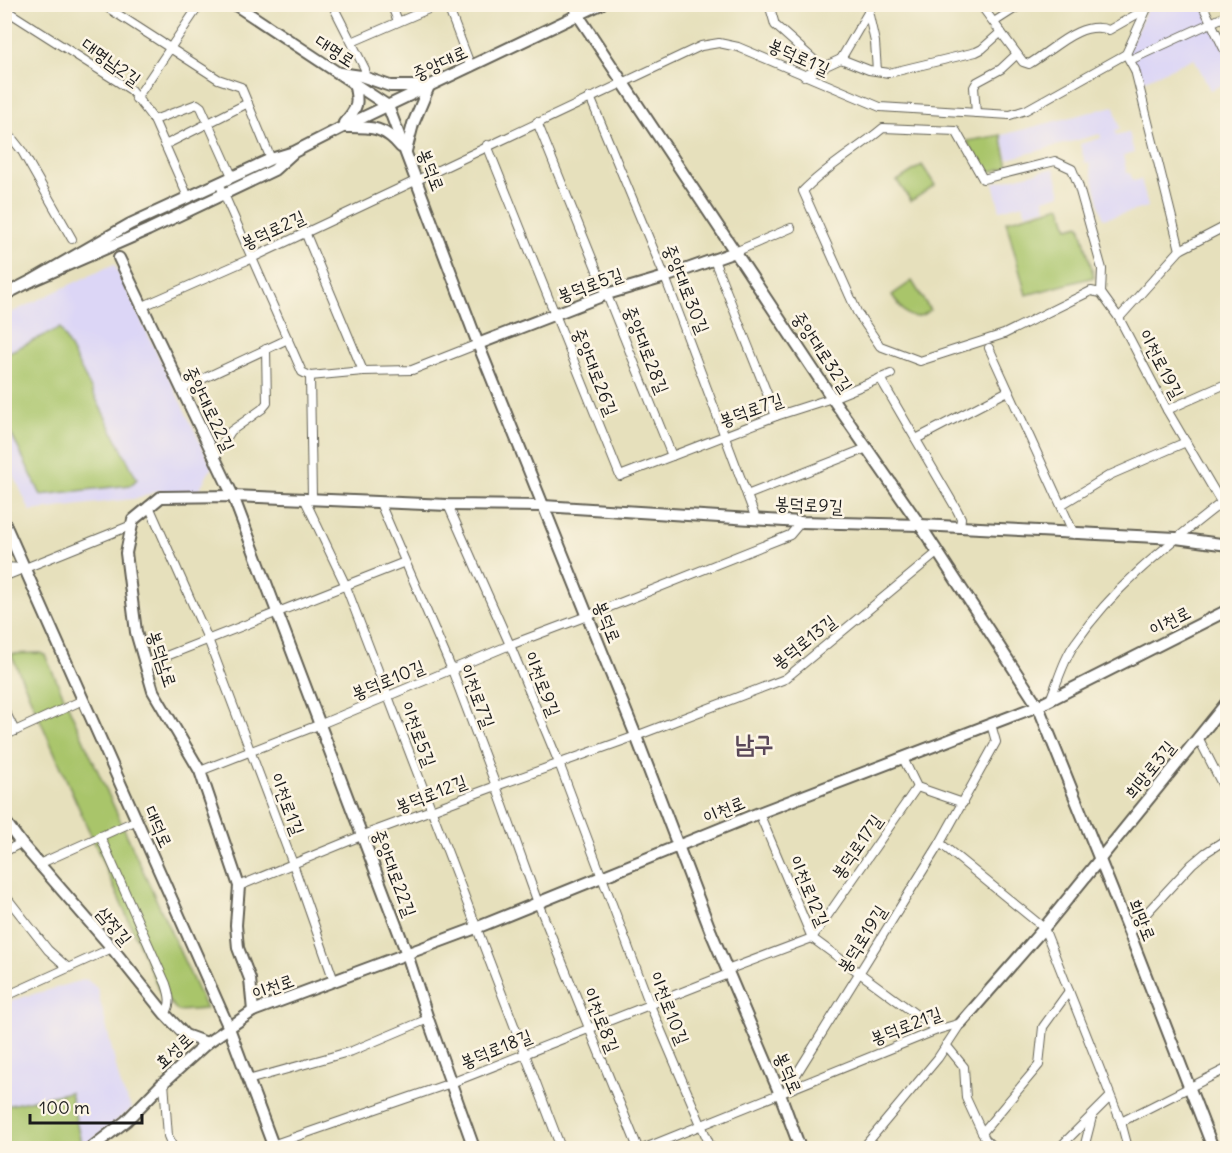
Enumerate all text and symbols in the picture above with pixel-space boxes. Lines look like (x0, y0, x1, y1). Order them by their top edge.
street label: 대명로 (311, 29, 360, 72)
street label: 대명남2길 (77, 32, 146, 91)
street label: 봉덕로1길 (765, 33, 834, 80)
street label: 중앙대로 (409, 40, 471, 85)
street label: 봉덕로 (413, 145, 450, 194)
street label: 봉덕로2길 (237, 205, 309, 254)
street label: 중앙대로30길 (658, 241, 715, 337)
street label: 봉덕로5길 (554, 262, 626, 307)
street label: 중앙대로28길 (618, 303, 675, 398)
street label: 중앙대로32길 (787, 307, 858, 397)
street label: 중앙대로26길 (567, 325, 624, 420)
street label: 이천로19길 (1134, 325, 1190, 403)
street label: 중앙대로22길 (179, 362, 240, 456)
street label: 봉덕로7길 (716, 387, 787, 432)
street label: 봉덕로9길 (774, 491, 844, 518)
street label: 봉덕로 (589, 597, 626, 646)
street label: 이천로 (1145, 600, 1194, 641)
street label: 봉덕로13길 (767, 609, 841, 674)
street label: 봉덕남로 (143, 628, 182, 690)
street label: 이천로9길 (519, 648, 566, 720)
street label: 봉덕로10길 (348, 654, 428, 705)
street label: 이천로7길 (455, 661, 500, 732)
street label: 이천로5길 (395, 698, 442, 770)
district label: 남구 (735, 728, 773, 758)
street label: 희망로3길 (1119, 736, 1180, 803)
street label: 이천로1길 (265, 769, 310, 839)
street label: 봉덕로12길 (392, 769, 470, 818)
street label: 이천로 (699, 790, 748, 829)
street label: 대덕로 (139, 802, 178, 851)
street label: 봉덕로17길 (826, 809, 888, 884)
street label: 중앙대로22길 (367, 826, 422, 920)
street label: 이천로12길 (784, 852, 835, 930)
street label: 희망로 (1124, 895, 1161, 944)
street label: 봉덕로19길 (832, 900, 892, 977)
street label: 삼정길 (92, 902, 137, 950)
street label: 이천로 (248, 968, 297, 1005)
street label: 이천로10길 (644, 968, 695, 1048)
street label: 이천로8길 (578, 984, 625, 1056)
street label: 봉덕로21길 (867, 1001, 945, 1050)
street label: 봉덕로18길 (457, 1024, 536, 1073)
street label: 효성로 (150, 1028, 198, 1074)
street label: 봉덕로 (769, 1048, 808, 1097)
scale bar (30, 1087, 142, 1125)
text: 100 m (39, 1096, 90, 1119)

